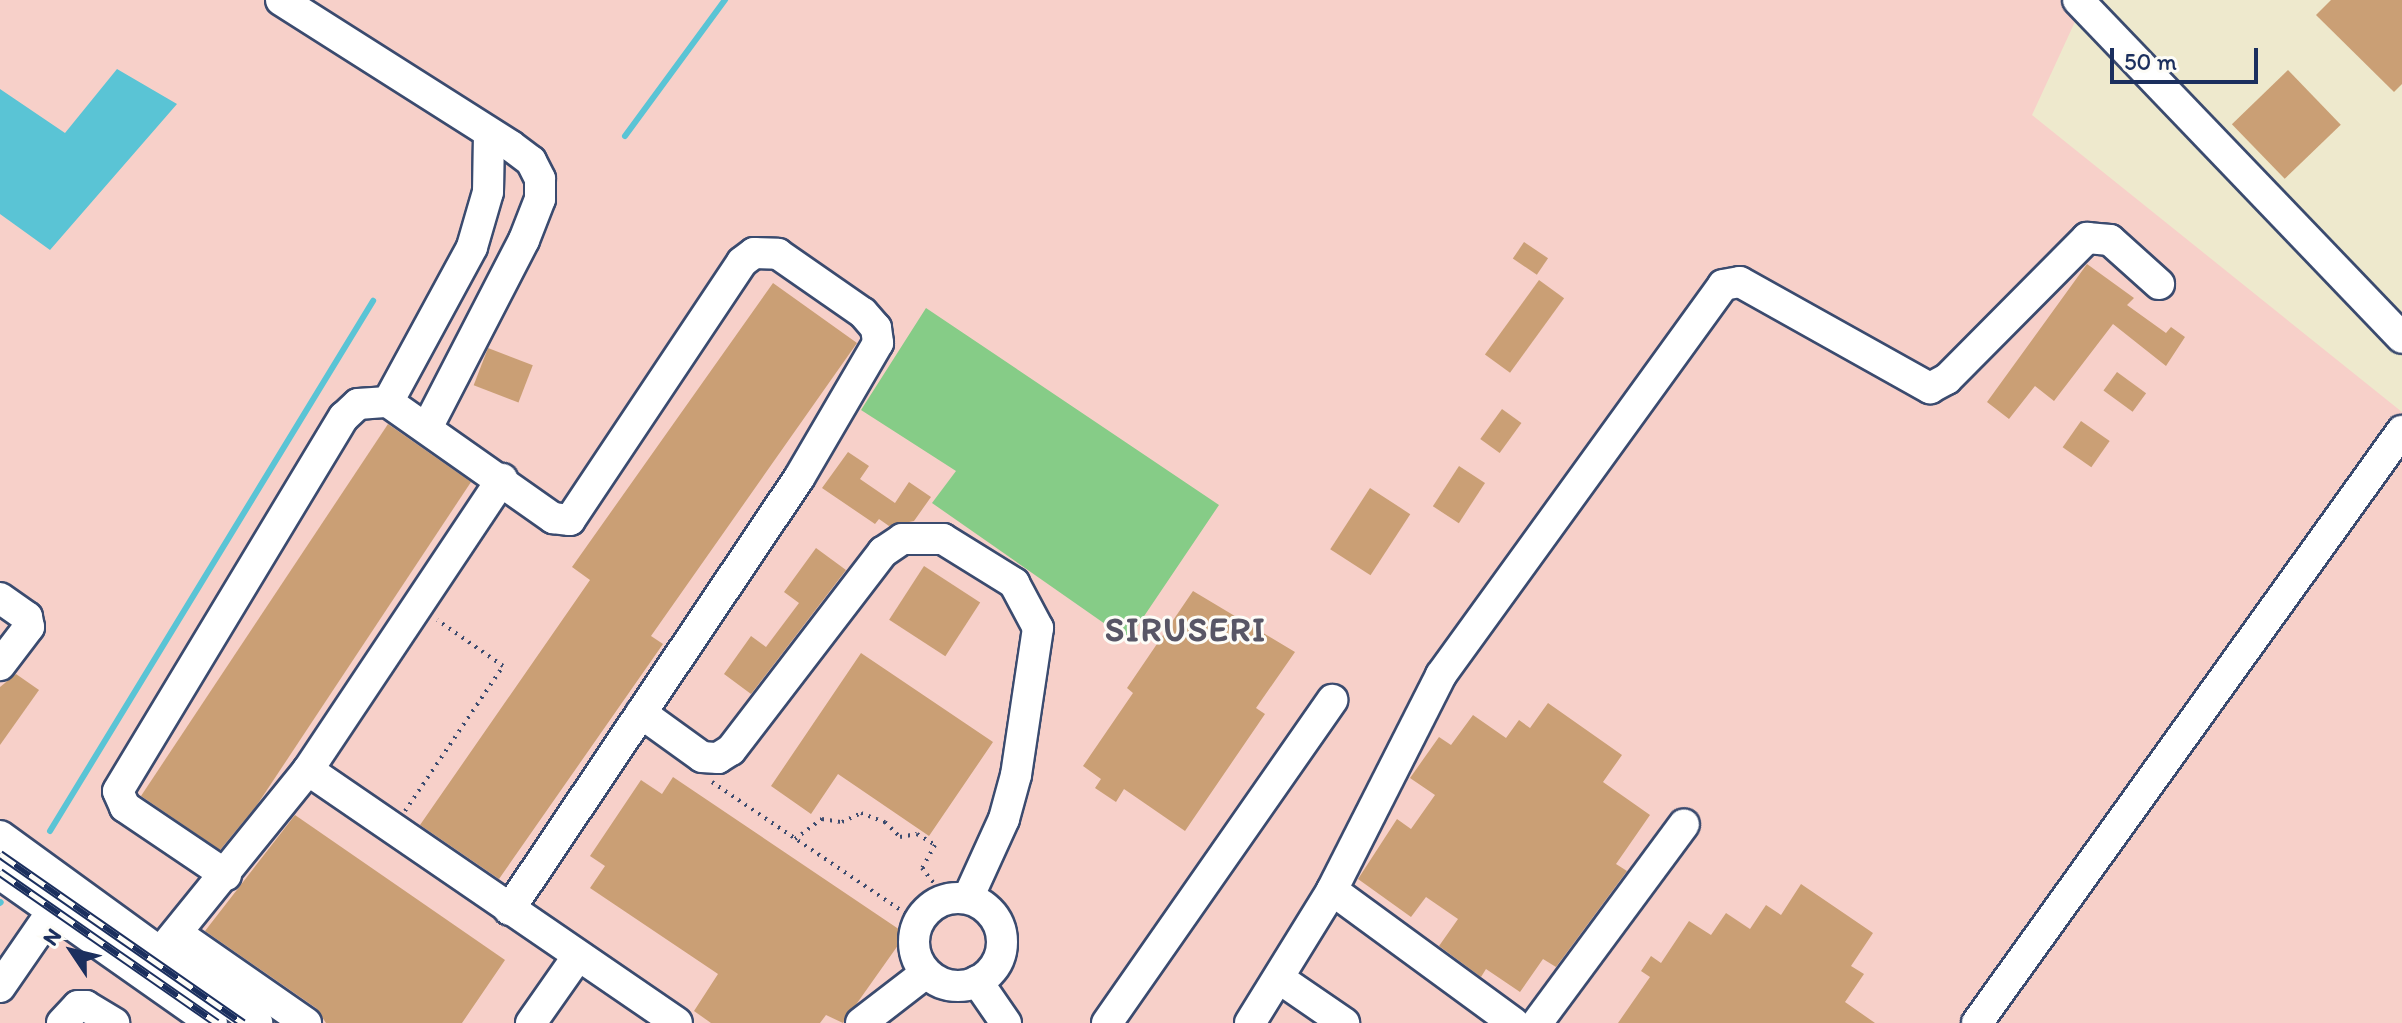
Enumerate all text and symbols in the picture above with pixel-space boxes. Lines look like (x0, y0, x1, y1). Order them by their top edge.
scale bar (2114, 32, 2262, 82)
text: 50 m (2124, 47, 2177, 76)
district label: SIRUSERI (1105, 610, 1267, 650)
north arrow (32, 911, 112, 991)
text: N (37, 923, 67, 951)

